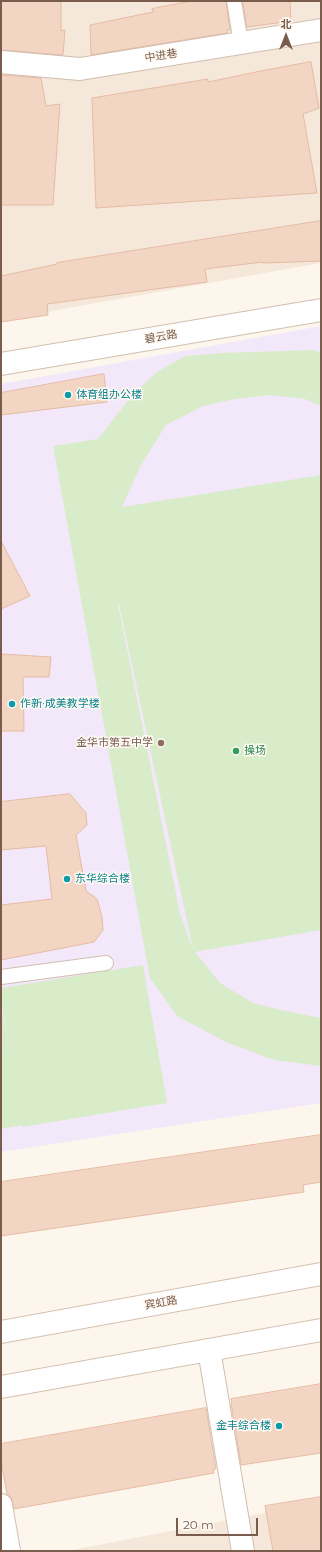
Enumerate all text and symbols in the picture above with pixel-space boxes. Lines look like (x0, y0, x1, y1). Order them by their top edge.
north arrow (266, 16, 306, 56)
text: 北 (281, 17, 292, 31)
street label: 中进巷 (144, 47, 178, 65)
street label: 碧云路 (144, 328, 178, 346)
place label: 体育组办公楼 (76, 388, 142, 402)
marker: 体育组办公楼 (63, 390, 73, 400)
place label: 作新·成美教学楼 (20, 697, 100, 711)
marker: 作新·成美教学楼 (7, 699, 17, 709)
place label: 金华市第五中学 (76, 736, 153, 750)
marker: 金华市第五中学 (156, 738, 166, 748)
place label: 操场 (244, 744, 266, 758)
marker: 操场 (231, 746, 241, 756)
place label: 东华综合楼 (75, 872, 130, 886)
marker: 东华综合楼 (62, 874, 72, 884)
street label: 宾虹路 (144, 1294, 178, 1312)
place label: 金丰综合楼 (216, 1419, 271, 1433)
marker: 金丰综合楼 (274, 1421, 284, 1431)
scale bar (178, 1510, 260, 1536)
text: 20 m (183, 1517, 214, 1532)

